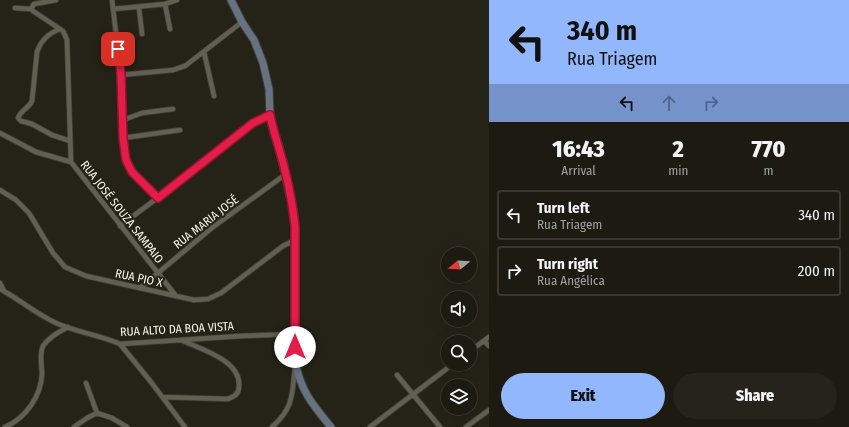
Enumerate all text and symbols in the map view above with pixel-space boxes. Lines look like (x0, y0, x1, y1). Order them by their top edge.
text: 340 m (567, 14, 637, 47)
icon: left (501, 16, 553, 68)
pin (101, 32, 135, 66)
icon: arrive (107, 38, 129, 60)
text: Rua Triagem (567, 48, 657, 70)
icon: left (616, 92, 638, 114)
icon: ahead (658, 92, 680, 114)
icon: right (700, 92, 722, 114)
text: 16:43 (552, 135, 605, 163)
text: 2 (673, 135, 684, 163)
text: 770 (752, 135, 786, 163)
street label: RUA JOSÉ SOUZA SAMPAIO (78, 157, 167, 266)
text: Arrival (561, 163, 596, 178)
text: min (668, 163, 688, 178)
text: m (764, 163, 774, 178)
street label: RUA MARIA JOSÉ (170, 191, 242, 252)
text: Turn left (537, 199, 590, 217)
icon: left (503, 204, 525, 226)
text: 340 m (798, 206, 835, 224)
text: Rua Triagem (537, 217, 602, 232)
north arrow (441, 247, 477, 283)
map controls (441, 247, 477, 415)
text: Turn right (537, 255, 598, 273)
icon: right (503, 260, 525, 282)
text: 200 m (798, 262, 835, 280)
street label: RUA PIO X (114, 266, 164, 290)
text: Rua Angélica (537, 273, 605, 288)
button: sound (441, 291, 477, 327)
street label: RUA ALTO DA BOA VISTA (120, 319, 235, 339)
position arrow (274, 326, 316, 368)
button: search (441, 335, 477, 371)
button: Exit (501, 373, 665, 419)
button: Share (673, 373, 837, 419)
button: layers (441, 379, 477, 415)

